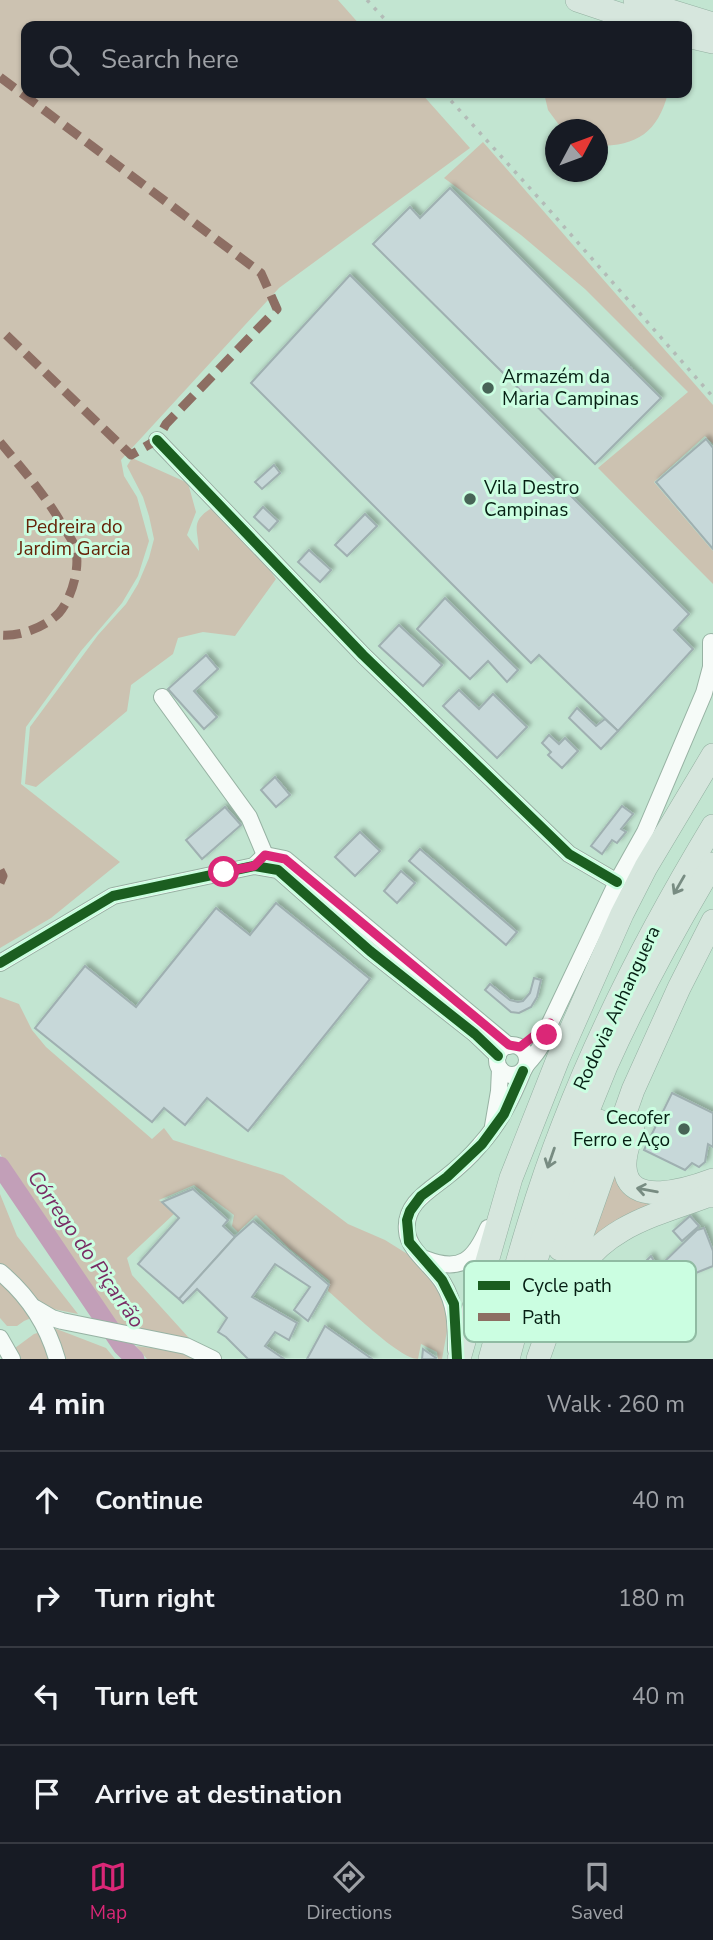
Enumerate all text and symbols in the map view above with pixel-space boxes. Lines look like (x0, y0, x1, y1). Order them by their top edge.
search box (21, 21, 692, 98)
icon: search (45, 41, 83, 79)
text: Search here (101, 42, 239, 77)
north arrow (545, 119, 608, 182)
place label: Armazém da Maria Campinas (502, 364, 639, 412)
marker: Armazém da Maria Campinas (480, 380, 496, 396)
place label: Vila Destro Campinas (483, 475, 579, 523)
marker: Vila Destro Campinas (462, 491, 478, 507)
park label: Pedreira do Jardim Garcia (16, 514, 131, 562)
route start (208, 856, 239, 887)
one-way arrow (671, 875, 685, 895)
street label: Rodovia Anhanguera (567, 922, 667, 1094)
route end (531, 1019, 562, 1050)
place label: Cecofer Ferro e Aço (573, 1105, 670, 1153)
marker: Cecofer Ferro e Aço (676, 1121, 692, 1137)
one-way arrow (544, 1146, 556, 1168)
water label: Córrego do Piçarrão (21, 1165, 151, 1333)
one-way arrow (636, 1183, 659, 1196)
legend (464, 1261, 696, 1342)
text: Cycle path (522, 1273, 612, 1299)
text: Path (522, 1305, 561, 1331)
text: 4 min (28, 1384, 106, 1425)
text: Walk · 260 m (546, 1389, 685, 1420)
icon: ahead (28, 1481, 66, 1519)
text: Continue (95, 1483, 203, 1518)
text: 40 m (632, 1485, 685, 1516)
icon: right (28, 1579, 66, 1617)
text: Turn right (95, 1581, 214, 1616)
text: 180 m (618, 1583, 685, 1614)
icon: left (28, 1677, 66, 1715)
text: Turn left (95, 1679, 198, 1714)
text: 40 m (632, 1681, 685, 1712)
icon: arrive (28, 1775, 66, 1813)
text: Arrive at destination (95, 1777, 342, 1812)
tab: Map (89, 1858, 127, 1926)
tab: Directions (306, 1858, 392, 1926)
tab: Saved (571, 1858, 624, 1926)

